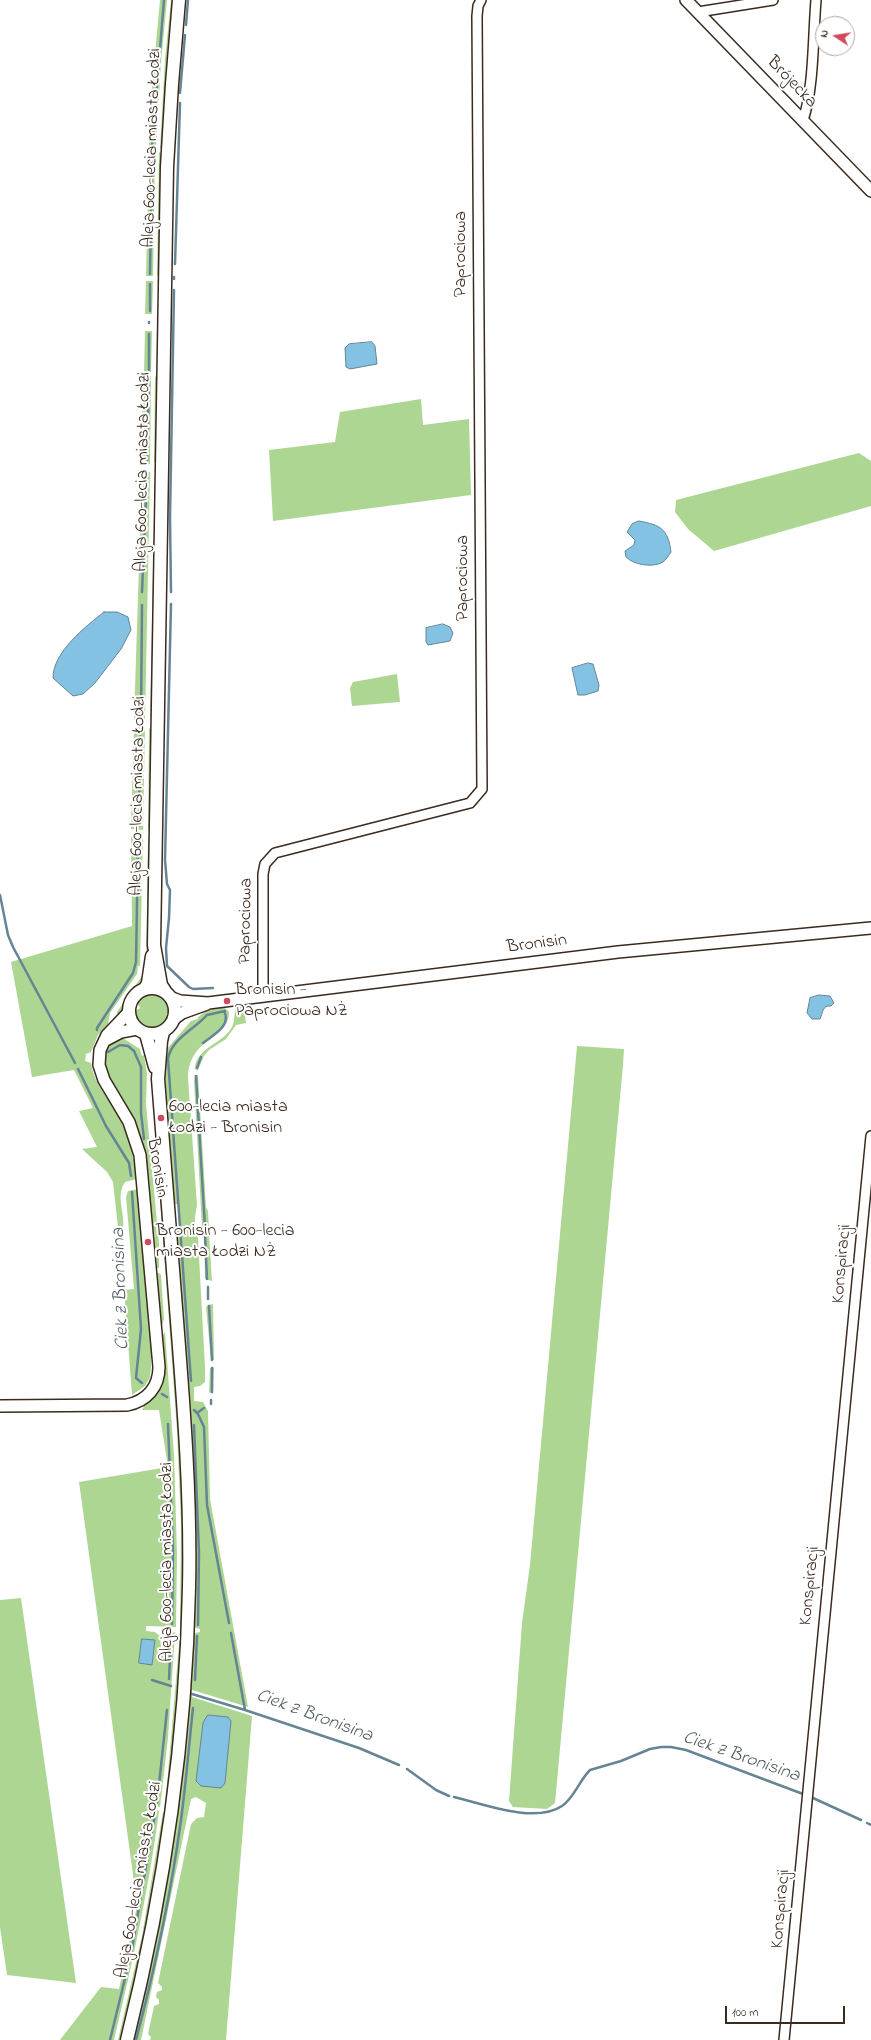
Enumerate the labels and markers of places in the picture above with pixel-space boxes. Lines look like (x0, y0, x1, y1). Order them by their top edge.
place label: Bronisin - Paprociowa NŻ (235, 980, 348, 1022)
marker: Bronisin - Paprociowa NŻ (222, 996, 232, 1006)
place label: 600-lecia miasta Łodzi - Bronisin (169, 1097, 288, 1140)
marker: 600-lecia miasta Łodzi - Bronisin (156, 1113, 166, 1123)
place label: Bronisin - 600-lecia miasta Łodzi NŻ (156, 1221, 294, 1264)
marker: Bronisin - 600-lecia miasta Łodzi NŻ (143, 1237, 153, 1247)

